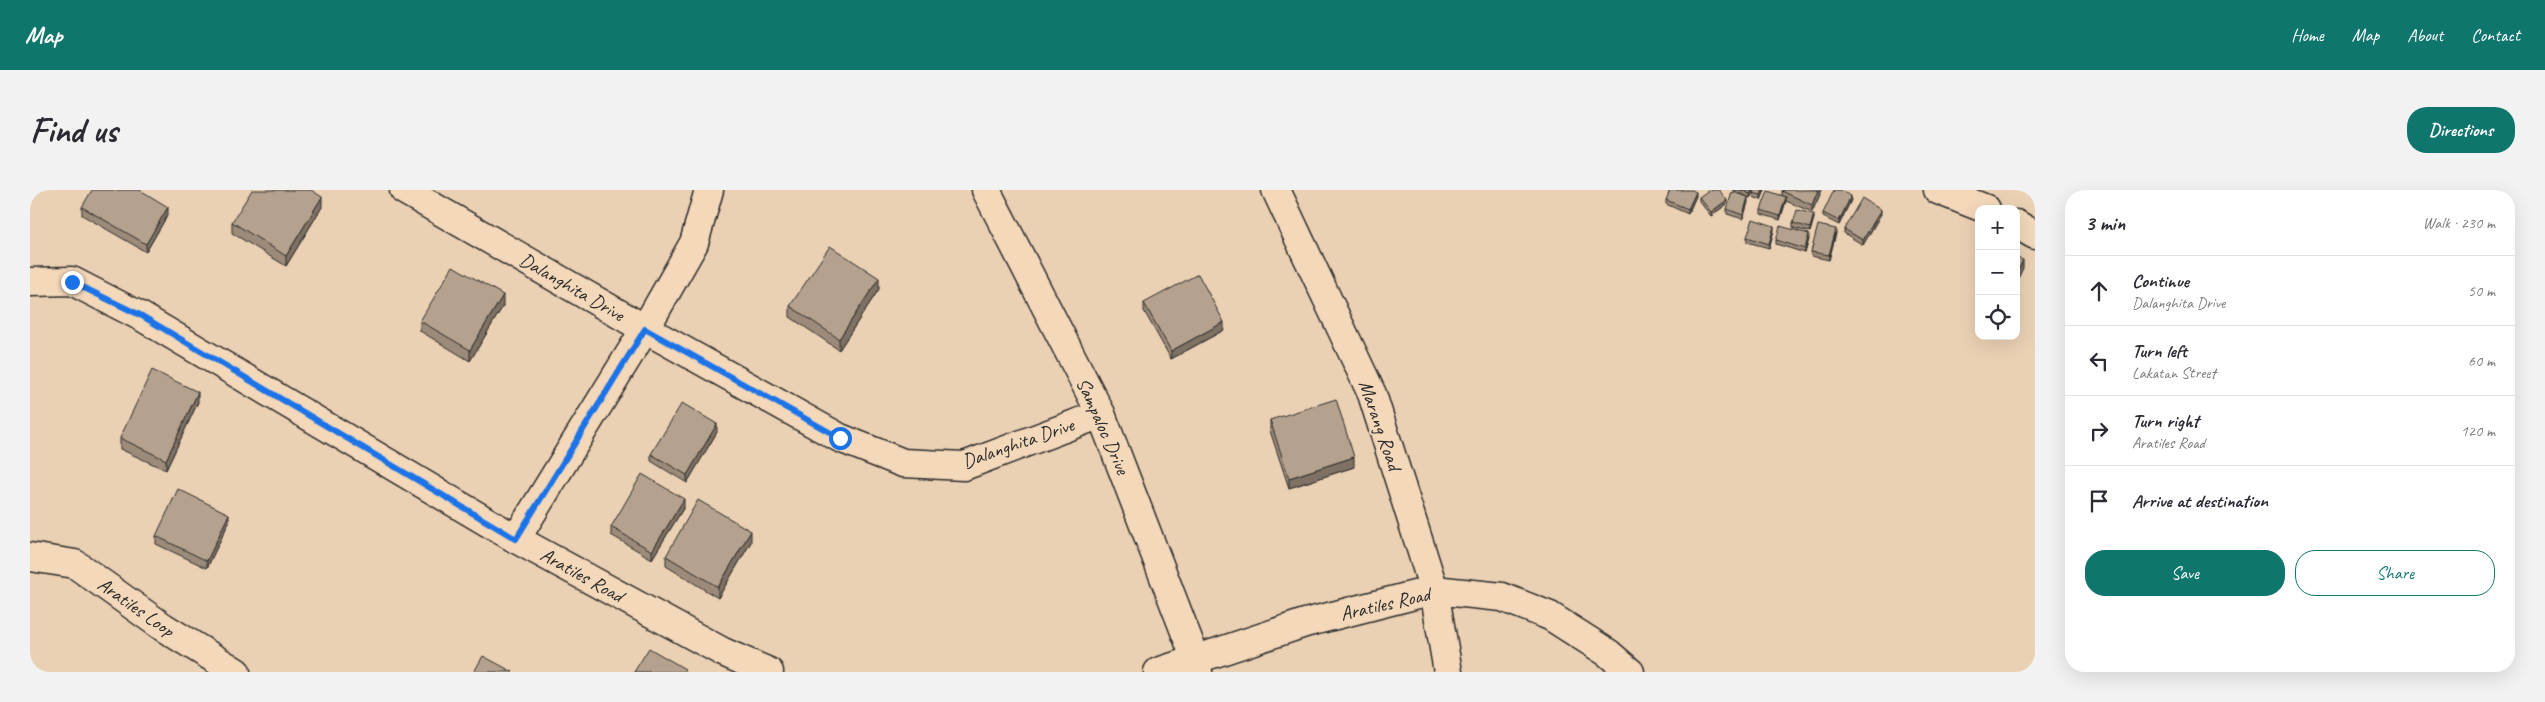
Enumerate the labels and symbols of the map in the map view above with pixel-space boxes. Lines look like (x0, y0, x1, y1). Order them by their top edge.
street label: Dalanghita Drive (515, 247, 630, 328)
route end (61, 271, 84, 294)
street label: Sampaloc Drive (1071, 374, 1136, 480)
street label: Marang Road (1353, 377, 1408, 476)
street label: Dalanghita Drive (959, 412, 1079, 474)
route start (829, 427, 852, 450)
street label: Aratiles Road (536, 542, 631, 610)
street label: Aratiles Loop (93, 572, 180, 643)
street label: Aratiles Road (1338, 581, 1435, 626)

